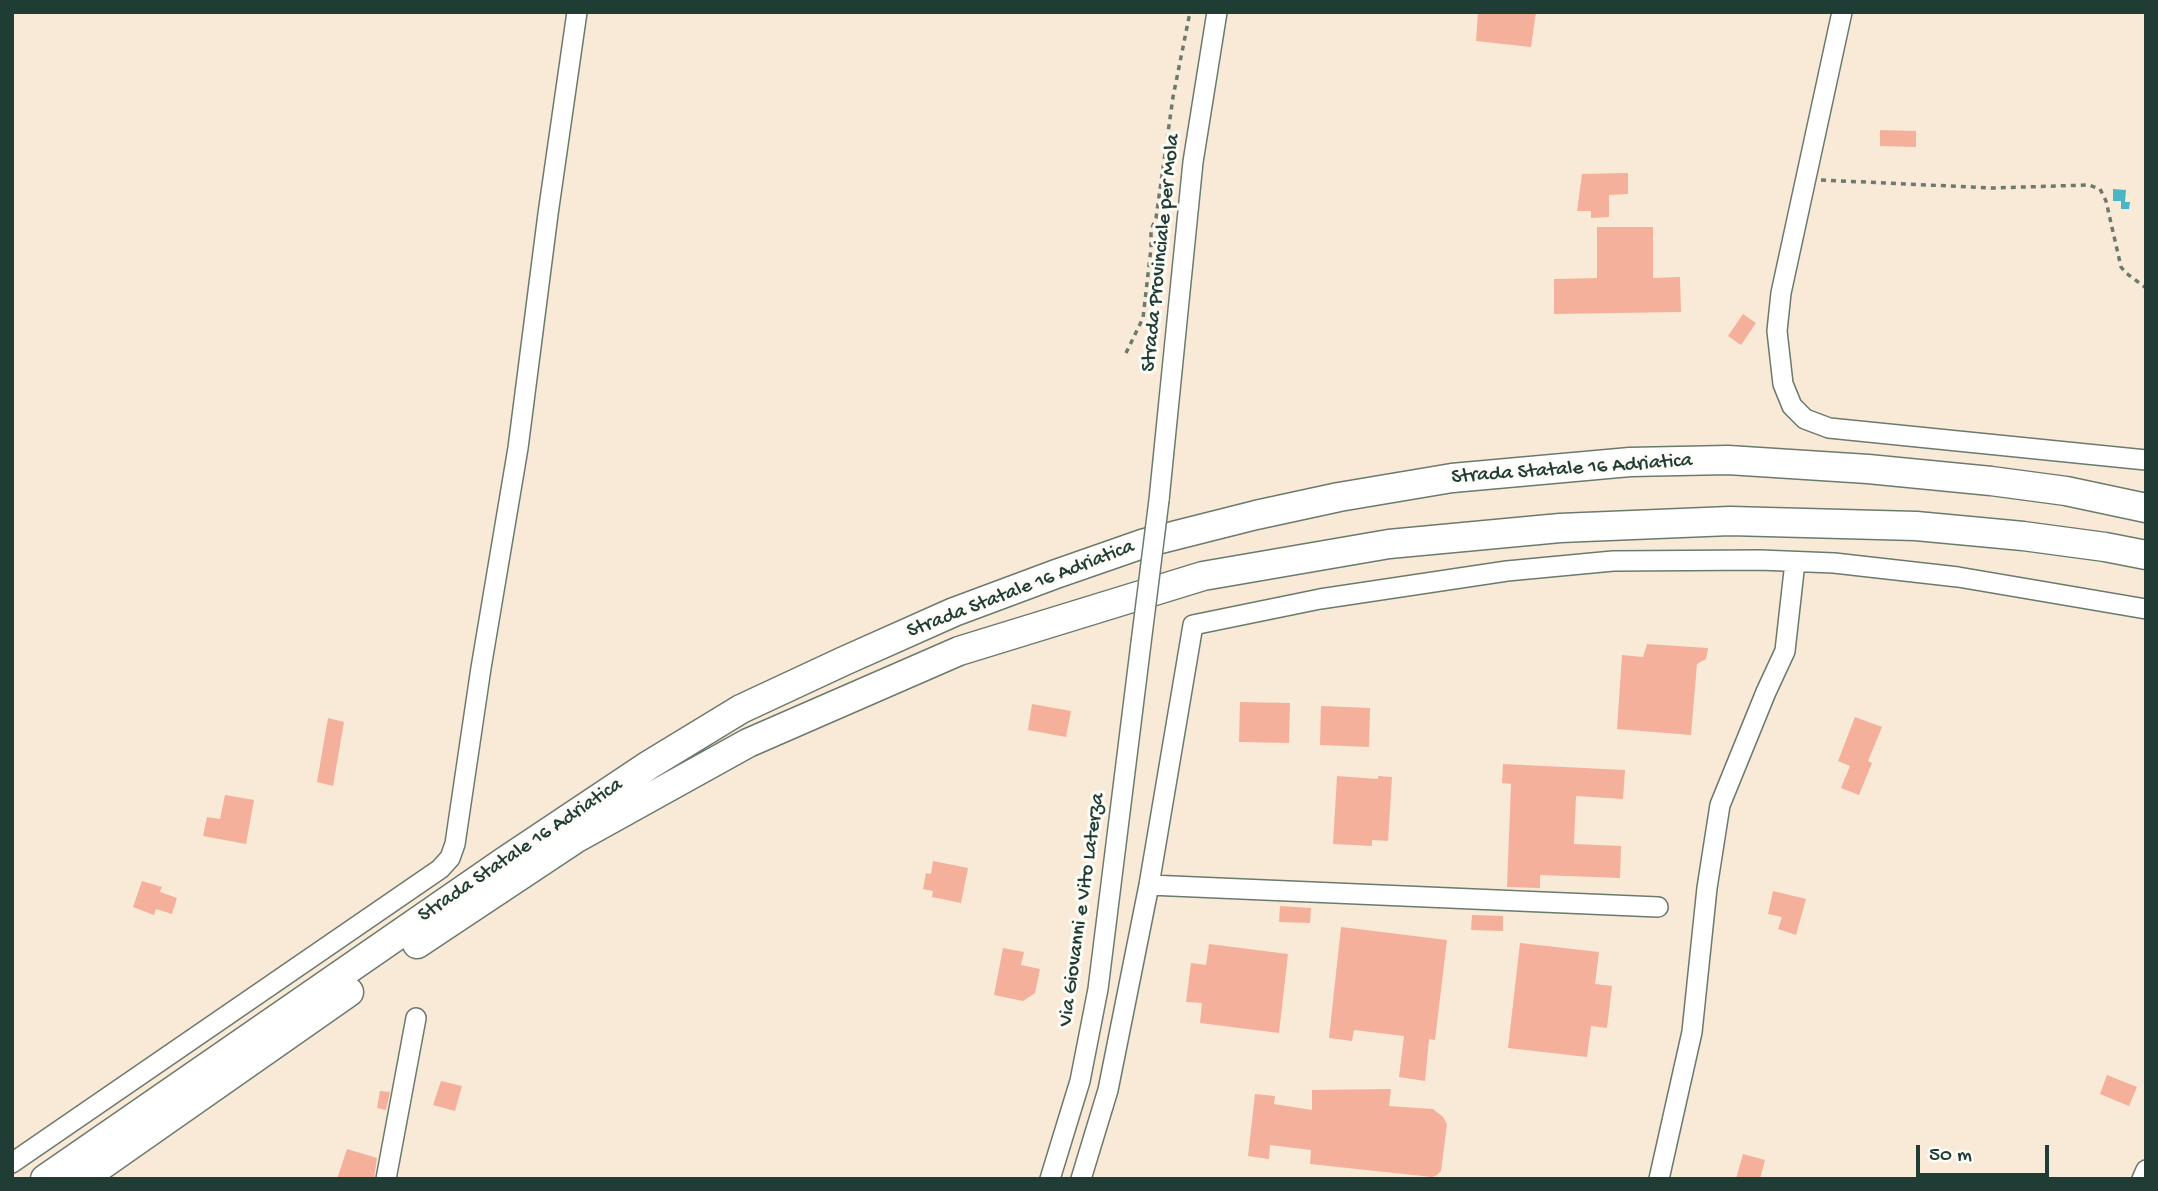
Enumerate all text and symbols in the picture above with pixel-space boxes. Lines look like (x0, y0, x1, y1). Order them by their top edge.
street label: Strada Provinciale per Mola (1137, 133, 1187, 373)
street label: Strada Statale 16 Adriatica (1451, 449, 1693, 491)
street label: Strada Statale 16 Adriatica (904, 535, 1138, 645)
street label: Strada Statale 16 Adriatica (414, 773, 628, 929)
street label: Via Giovanni e Vito Laterza (1054, 792, 1112, 1028)
scale bar (1920, 1132, 2053, 1176)
text: 50 m (1929, 1144, 1972, 1169)

